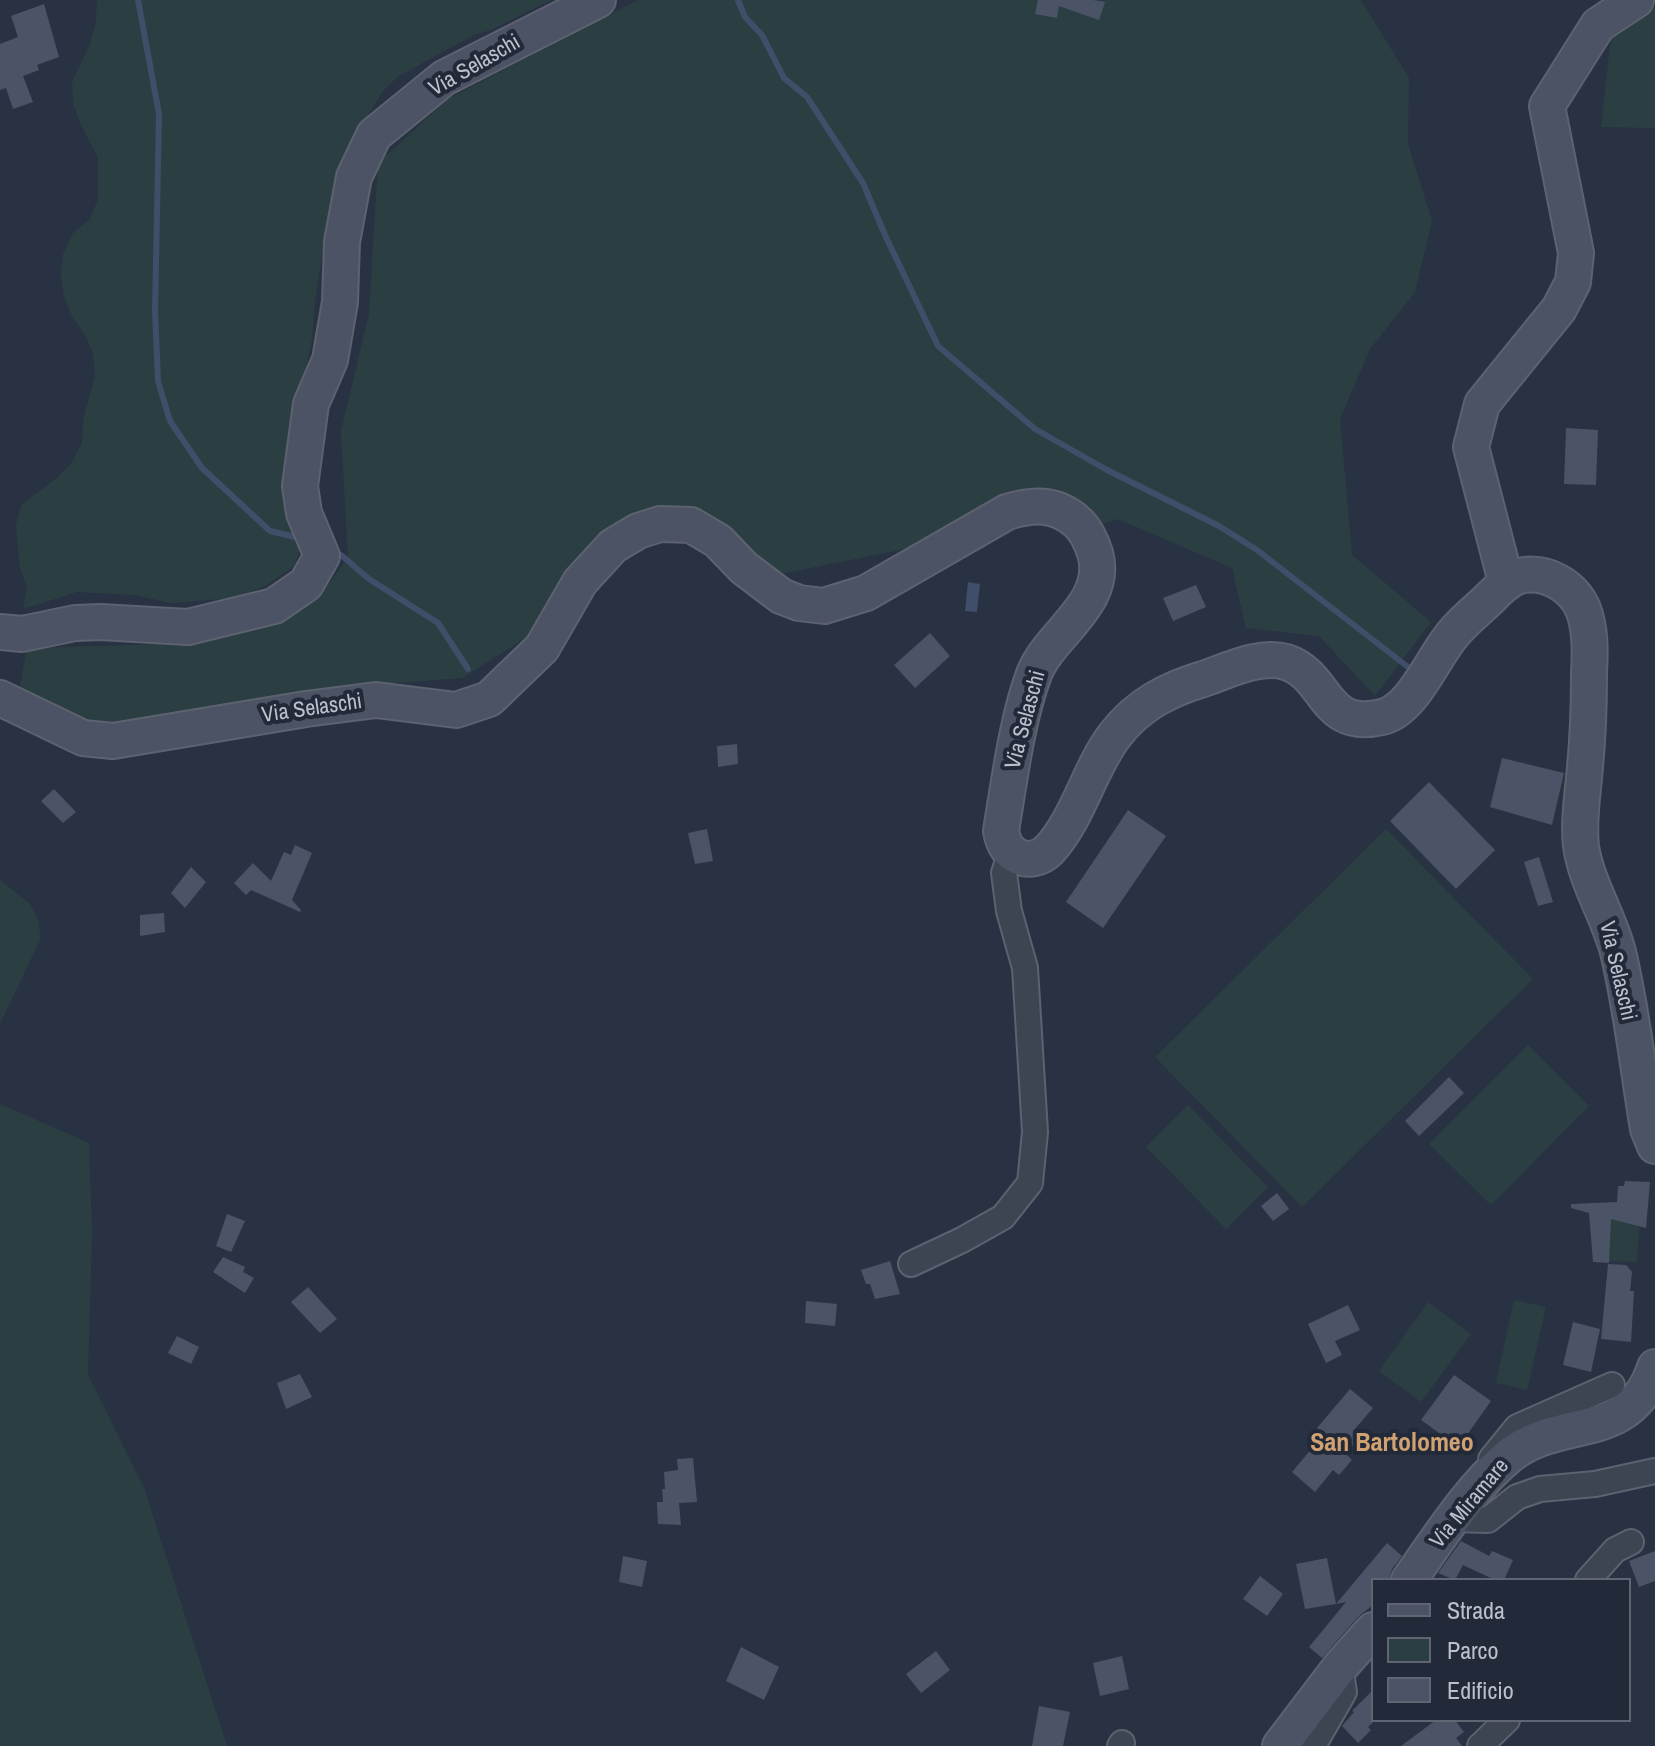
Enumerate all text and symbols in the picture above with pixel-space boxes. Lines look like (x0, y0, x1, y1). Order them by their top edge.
street label: Via Selaschi (425, 29, 525, 103)
street label: Via Selaschi (1000, 668, 1052, 772)
street label: Via Selaschi (260, 689, 364, 729)
street label: Via Selaschi (1593, 919, 1641, 1023)
district label: San Bartolomeo (1310, 1428, 1474, 1460)
street label: Via Miramare (1425, 1454, 1515, 1554)
legend (1371, 1578, 1631, 1722)
text: Strada (1447, 1594, 1505, 1626)
text: Parco (1447, 1634, 1498, 1666)
text: Edificio (1447, 1674, 1514, 1706)

